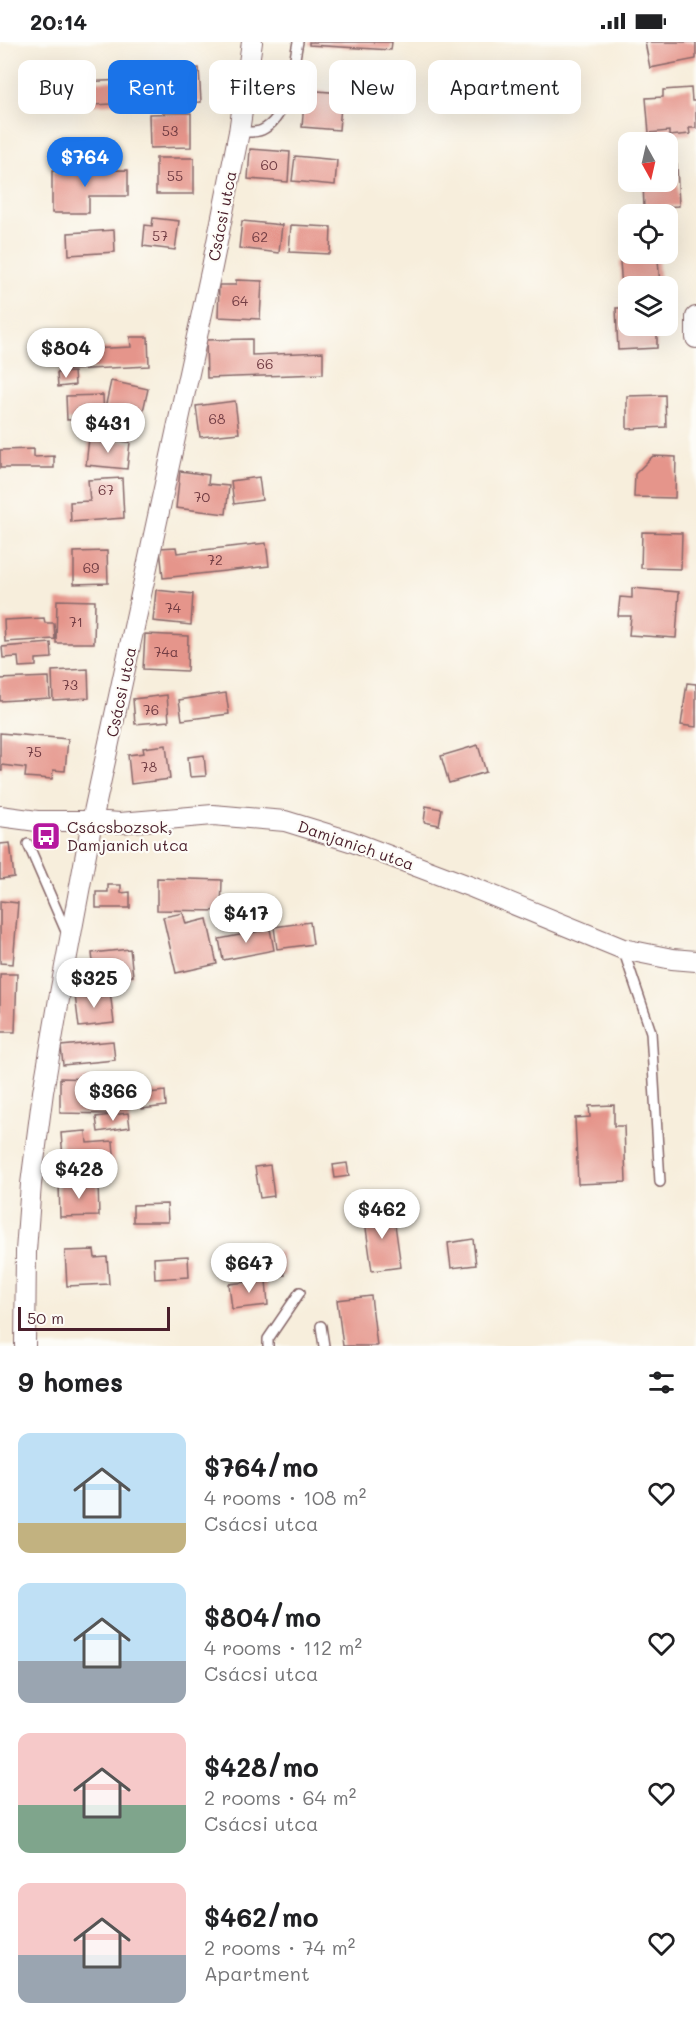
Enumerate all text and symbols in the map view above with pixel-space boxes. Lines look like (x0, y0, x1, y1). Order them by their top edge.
text: 20:14 (30, 7, 87, 36)
chip: Buy (18, 60, 96, 114)
chip: Rent (108, 60, 197, 114)
chip: Filters (209, 60, 317, 114)
chip: New (329, 60, 416, 114)
chip: Apartment (428, 60, 581, 114)
house number: 53 (162, 121, 178, 140)
north arrow (618, 132, 678, 192)
map controls (618, 132, 678, 336)
pin: $764 (49, 137, 121, 188)
text: $764 (61, 143, 109, 169)
house number: 60 (260, 155, 278, 174)
house number: 55 (167, 166, 183, 185)
street label: Csácsi utca (202, 169, 241, 263)
button: locate (618, 204, 678, 264)
house number: 57 (152, 226, 168, 245)
house number: 62 (252, 227, 268, 246)
button: layers (618, 276, 678, 336)
house number: 64 (232, 291, 249, 310)
pin: $804 (30, 328, 102, 379)
text: $804 (41, 334, 91, 360)
house number: 66 (257, 354, 273, 373)
pin: $431 (72, 403, 144, 454)
text: $431 (85, 409, 131, 435)
house number: 68 (209, 409, 225, 428)
house number: 67 (98, 480, 114, 499)
house number: 70 (194, 487, 211, 506)
house number: 72 (207, 550, 223, 569)
house number: 69 (83, 558, 99, 577)
house number: 74 (165, 598, 182, 617)
house number: 71 (69, 612, 83, 631)
house number: 74a (154, 642, 178, 661)
street label: Csácsi utca (101, 645, 140, 739)
house number: 73 (62, 675, 78, 694)
house number: 76 (143, 700, 159, 719)
house number: 75 (26, 742, 42, 761)
house number: 78 (141, 757, 157, 776)
street label: Damjanich utca (295, 815, 417, 874)
place label: Csácsbozsok, Damjanich utca (67, 816, 189, 855)
bus stop icon: Csácsbozsok, Damjanich utca (30, 820, 62, 852)
pin: $417 (210, 893, 282, 944)
text: $417 (223, 899, 269, 925)
pin: $325 (58, 958, 130, 1009)
text: $325 (70, 964, 118, 990)
pin: $366 (77, 1071, 149, 1122)
text: $366 (89, 1077, 137, 1103)
pin: $428 (43, 1149, 115, 1200)
text: $428 (55, 1155, 103, 1181)
pin: $462 (346, 1189, 418, 1240)
text: $462 (358, 1195, 406, 1221)
pin: $647 (213, 1243, 285, 1294)
text: $647 (225, 1249, 273, 1275)
scale bar (18, 1304, 170, 1332)
text: 50 m (27, 1307, 64, 1328)
text: 9 homes (18, 1365, 123, 1399)
icon: filters (645, 1366, 678, 1399)
text: $764/mo (204, 1450, 318, 1484)
icon: home (66, 1457, 138, 1529)
icon: heart (645, 1477, 678, 1510)
text: 4 rooms · 108 m² (204, 1484, 366, 1510)
text: Csácsi utca (204, 1510, 318, 1536)
text: $804/mo (204, 1600, 321, 1634)
icon: home (66, 1607, 138, 1679)
icon: heart (645, 1627, 678, 1660)
text: 4 rooms · 112 m² (204, 1634, 362, 1660)
text: Csácsi utca (204, 1660, 318, 1686)
text: $428/mo (204, 1750, 319, 1784)
icon: home (66, 1757, 138, 1829)
icon: heart (645, 1777, 678, 1810)
text: 2 rooms · 64 m² (204, 1784, 356, 1810)
text: Csácsi utca (204, 1810, 318, 1836)
text: $462/mo (204, 1900, 318, 1934)
icon: home (66, 1907, 138, 1979)
icon: heart (645, 1927, 678, 1960)
text: 2 rooms · 74 m² (204, 1934, 355, 1960)
text: Apartment (204, 1960, 310, 1986)

